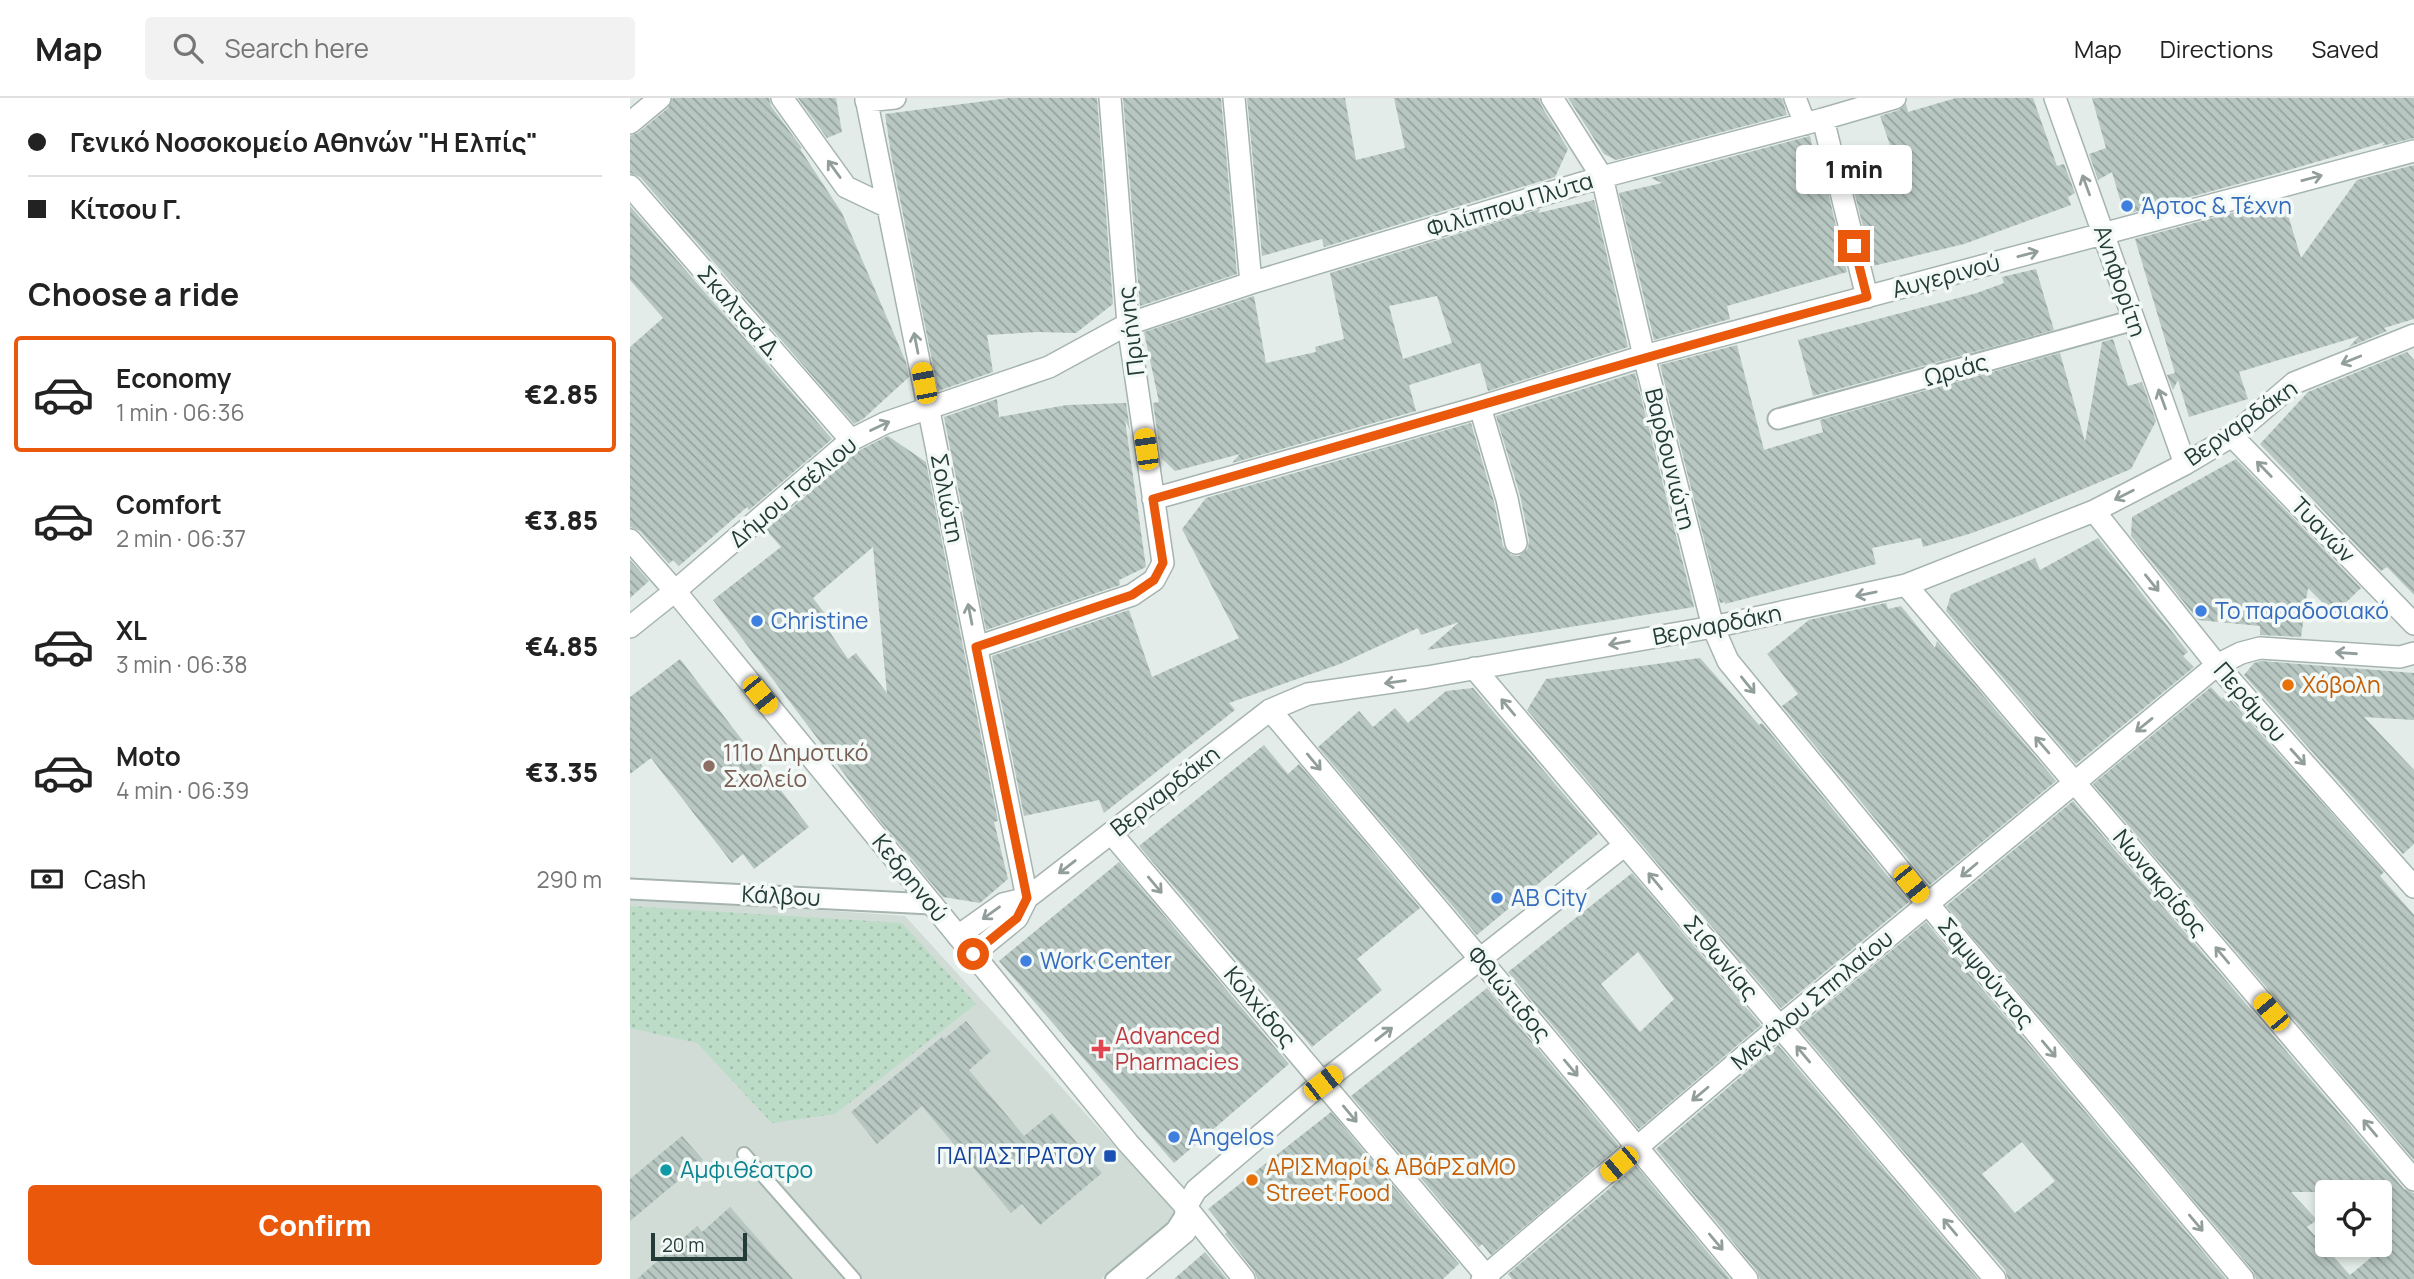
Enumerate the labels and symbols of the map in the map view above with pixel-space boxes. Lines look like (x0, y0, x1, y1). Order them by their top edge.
callout: 1 min (1796, 144, 1912, 194)
one-way arrow (826, 160, 841, 179)
street label: Φιλίππου Πλύτα (1423, 164, 1597, 245)
one-way arrow (2300, 171, 2322, 184)
one-way arrow (2079, 174, 2091, 196)
place label: Άρτος & Τέχνη (2141, 189, 2292, 221)
marker: Άρτος & Τέχνη (2119, 198, 2135, 214)
street label: Ανηφορίτη (2087, 221, 2155, 341)
route end (1838, 230, 1870, 262)
street label: Αυγερινού (1888, 245, 2003, 305)
one-way arrow (2016, 247, 2038, 260)
street label: Σκαλτσά Δ. (691, 258, 791, 367)
street label: Πριήνης (1109, 285, 1151, 377)
one-way arrow (908, 332, 922, 355)
street label: Ωριάς (1920, 345, 1991, 393)
one-way arrow (2340, 355, 2362, 368)
car (910, 360, 939, 406)
street label: Βερναρδάκη (2178, 372, 2303, 473)
street label: Βαρδουνιώτη (1638, 385, 1704, 533)
one-way arrow (2155, 389, 2167, 411)
one-way arrow (869, 419, 890, 432)
car (1133, 427, 1160, 471)
street label: Δήμου Τσέλιου (722, 428, 863, 554)
street label: Σολιώτη (924, 450, 972, 545)
one-way arrow (2256, 461, 2273, 478)
one-way arrow (2114, 489, 2135, 503)
street label: Τυανών (2284, 489, 2363, 569)
one-way arrow (2144, 574, 2159, 592)
one-way arrow (1855, 587, 1878, 601)
place label: Το παραδοσιακό (2215, 594, 2389, 626)
street label: Βερναρδάκη (1650, 596, 1784, 652)
one-way arrow (963, 603, 977, 626)
marker: Το παραδοσιακό (2193, 603, 2209, 619)
place label: Christine (771, 604, 868, 636)
marker: Christine (749, 613, 765, 629)
one-way arrow (1608, 637, 1631, 650)
one-way arrow (2335, 647, 2358, 660)
street label: Περάμου (2207, 655, 2294, 748)
place label: Χόβολη (2302, 668, 2381, 700)
car (739, 672, 782, 718)
one-way arrow (1384, 676, 1407, 689)
one-way arrow (1740, 676, 1756, 694)
marker: Χόβολη (2280, 677, 2296, 693)
one-way arrow (1500, 699, 1516, 717)
one-way arrow (2135, 717, 2153, 732)
place label: 111ο Δημοτικό Σχολείο (723, 736, 868, 794)
one-way arrow (2034, 736, 2050, 754)
street label: Βερναρδάκη (1103, 737, 1226, 843)
one-way arrow (2290, 748, 2307, 765)
one-way arrow (1306, 753, 1322, 771)
marker: 111ο Δημοτικό Σχολείο (701, 758, 717, 774)
street label: Νωνακρίδος (2106, 822, 2215, 943)
street label: Κεδρηνού (865, 827, 956, 928)
one-way arrow (1058, 859, 1077, 874)
car (1890, 861, 1933, 907)
one-way arrow (1960, 862, 1978, 878)
one-way arrow (1647, 872, 1663, 890)
one-way arrow (1147, 875, 1163, 893)
street label: Κάλβου (741, 877, 821, 913)
place label: ΑΒ City (1511, 881, 1587, 913)
marker: ΑΒ City (1489, 890, 1505, 906)
one-way arrow (981, 905, 1000, 920)
street label: Σιθωνίας (1677, 908, 1767, 1007)
street label: Σαμψούντος (1931, 910, 2043, 1034)
street label: Μεγάλου Σπηλαίου (1724, 922, 1899, 1077)
route start (957, 938, 989, 970)
street label: Φθιώτιδος (1460, 939, 1559, 1048)
place label: Work Center (1040, 944, 1172, 976)
one-way arrow (2214, 947, 2230, 965)
marker: Work Center (1018, 953, 1034, 969)
street label: Κολχίδος (1217, 959, 1304, 1054)
car (2250, 989, 2293, 1035)
place label: Advanced Pharmacies (1115, 1019, 1239, 1077)
one-way arrow (1375, 1027, 1393, 1042)
one-way arrow (2041, 1040, 2057, 1058)
marker: Advanced Pharmacies (1093, 1041, 1109, 1057)
one-way arrow (1795, 1045, 1811, 1063)
one-way arrow (1563, 1058, 1579, 1076)
car (1300, 1062, 1347, 1104)
one-way arrow (1691, 1086, 1709, 1102)
one-way arrow (1342, 1105, 1358, 1123)
place label: Angelos (1188, 1120, 1274, 1152)
one-way arrow (2362, 1120, 2378, 1138)
marker: Angelos (1166, 1129, 1182, 1145)
place label: ΠΑΠΑΣΤΡΑΤΟΥ (937, 1139, 1096, 1171)
car (1597, 1142, 1642, 1186)
marker: ΠΑΠΑΣΤΡΑΤΟΥ (1102, 1148, 1118, 1164)
place label: ΑΡΙΣΜαρί & ΑΒάΡΣαΜΟ Street Food (1266, 1150, 1516, 1208)
place label: Αμφιθέατρο (680, 1153, 813, 1185)
marker: Αμφιθέατρο (658, 1162, 674, 1178)
marker: ΑΡΙΣΜαρί & ΑΒάΡΣαΜΟ Street Food (1244, 1172, 1260, 1188)
one-way arrow (2188, 1214, 2204, 1232)
one-way arrow (1942, 1218, 1958, 1236)
scale bar (651, 1230, 747, 1262)
one-way arrow (1709, 1233, 1724, 1251)

